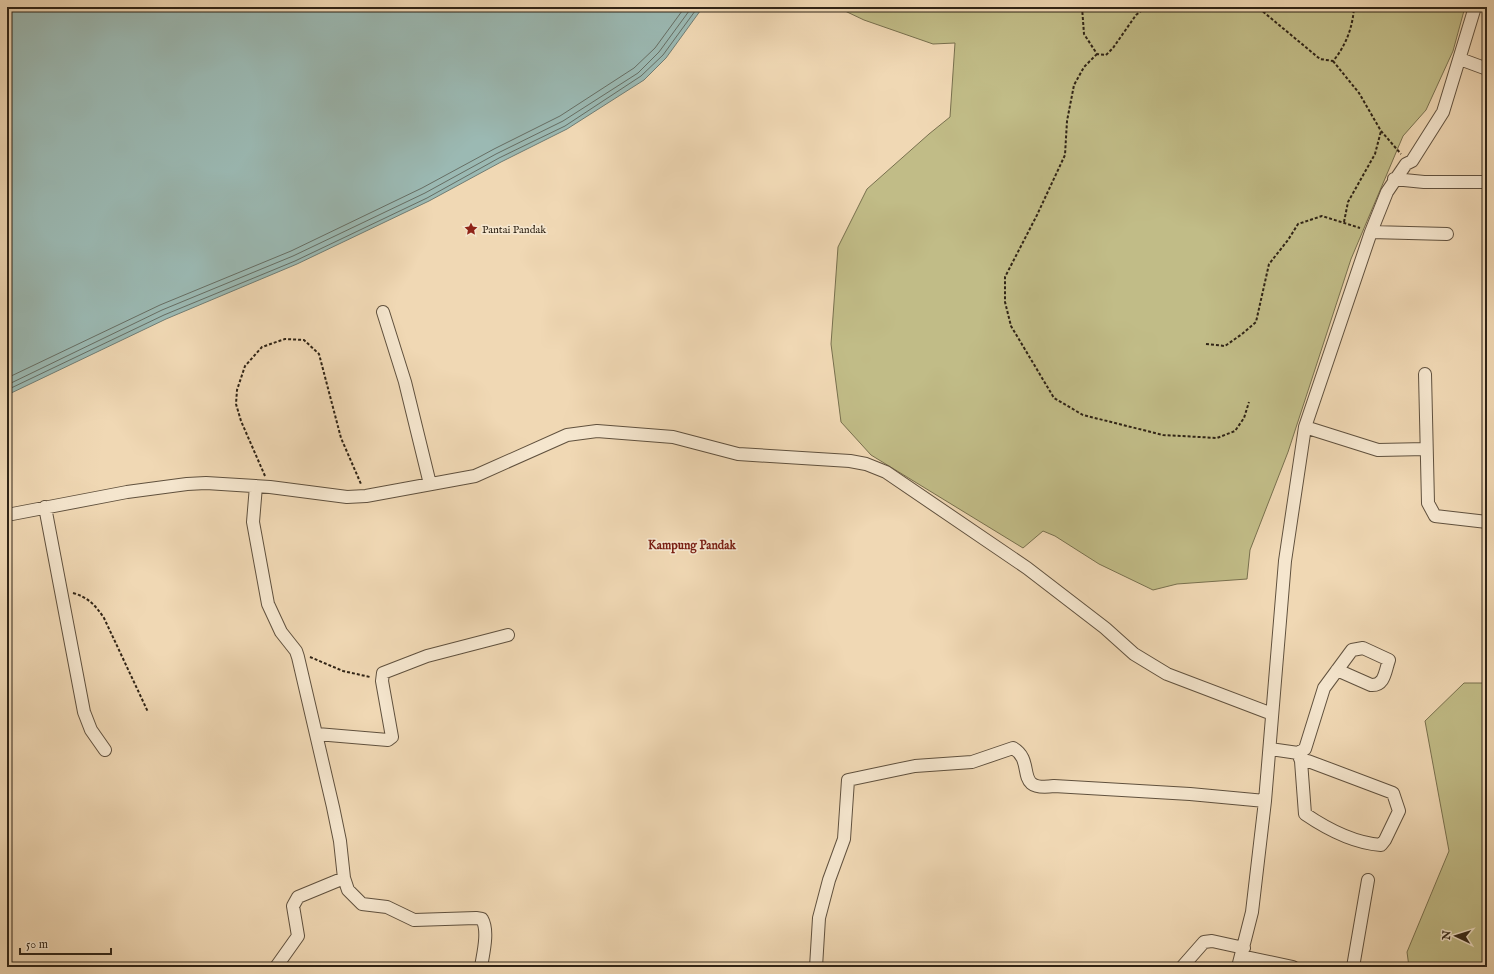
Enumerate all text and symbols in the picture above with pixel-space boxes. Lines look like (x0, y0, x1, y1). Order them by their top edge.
place icon: Pantai Pandak (463, 221, 479, 237)
place label: Pantai Pandak (482, 223, 546, 237)
district label: Kampung Pandak (648, 538, 736, 554)
north arrow (1436, 916, 1476, 956)
scale bar (20, 930, 111, 956)
text: N (1440, 930, 1454, 942)
text: 50 m (26, 937, 48, 952)

